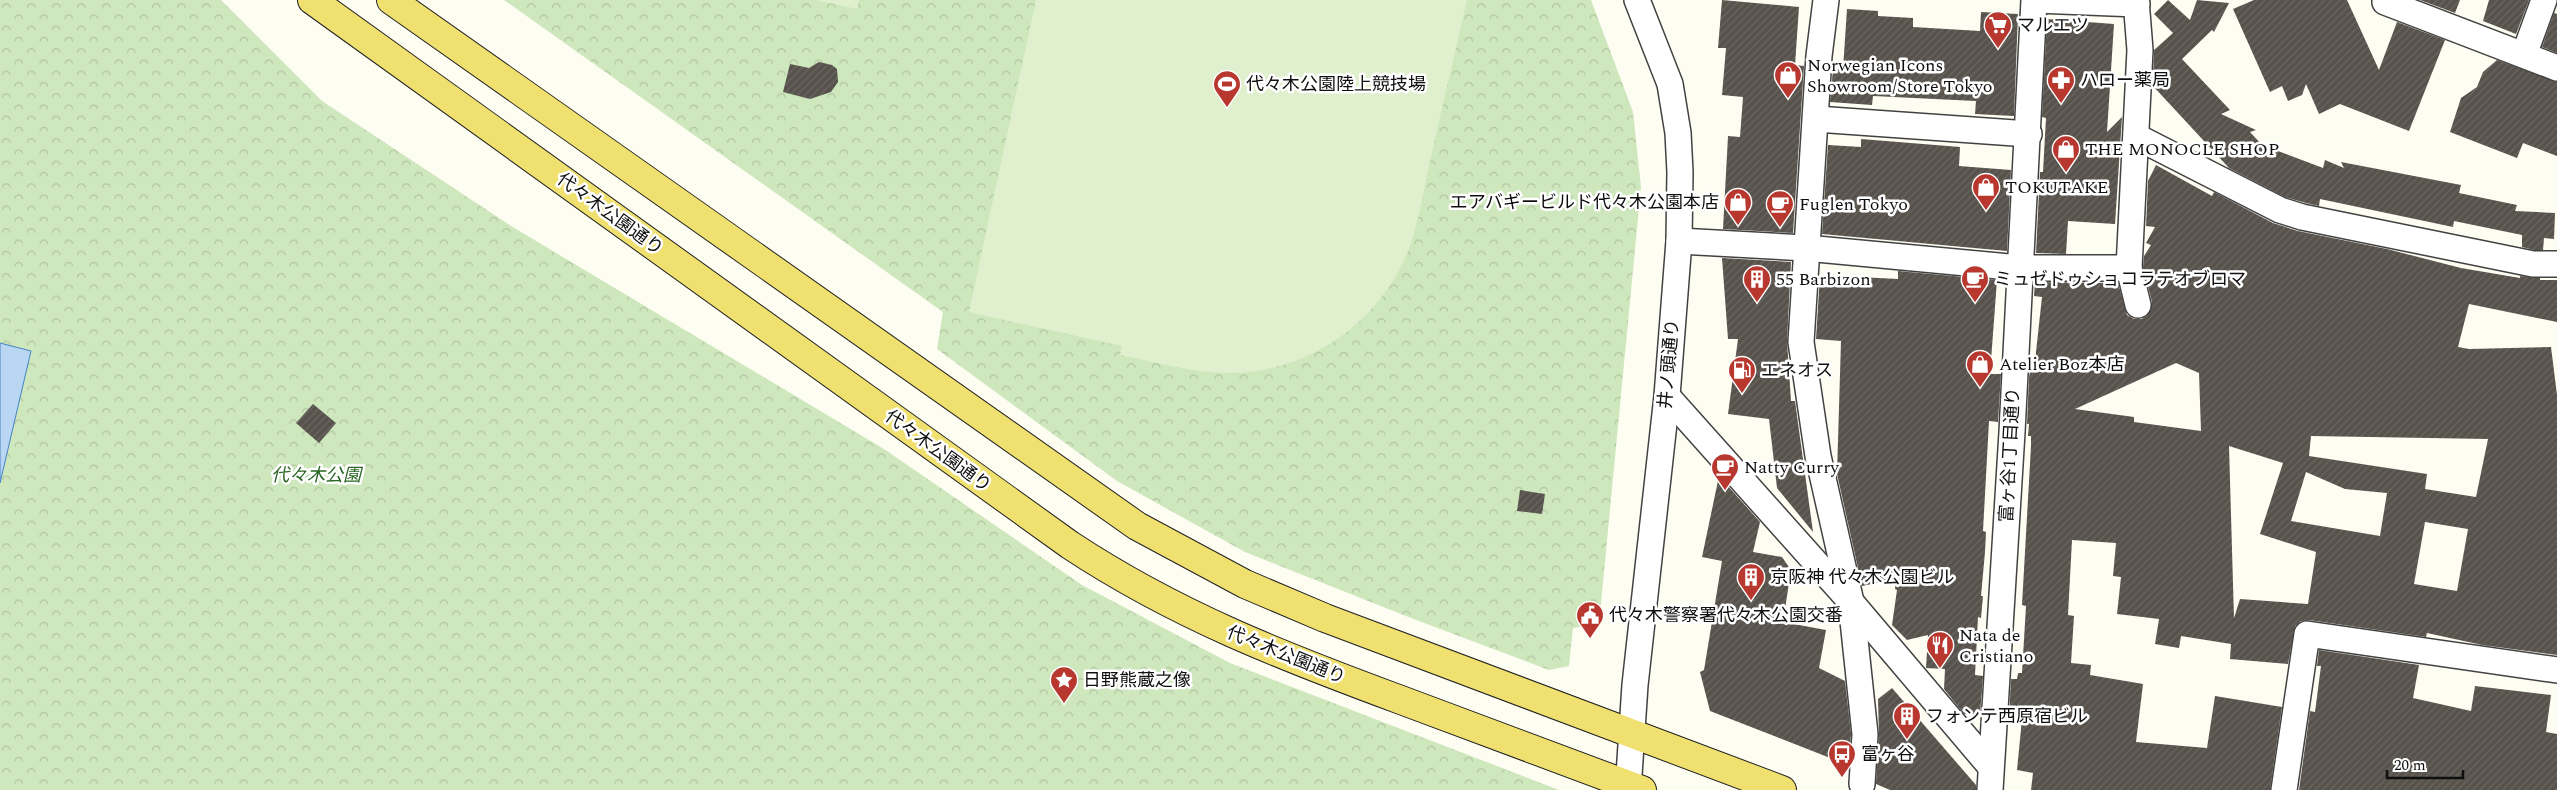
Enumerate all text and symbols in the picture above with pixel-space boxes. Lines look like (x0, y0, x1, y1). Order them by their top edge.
supermarket icon: マルエツ (1983, 10, 2013, 49)
place label: マルエツ (2017, 12, 2089, 39)
place label: Norwegian Icons Showroom/Store Tokyo (1807, 52, 1993, 100)
shop icon: Norwegian Icons Showroom/Store Tokyo (1773, 60, 1803, 99)
pharmacy icon: ハロー薬局 (2046, 65, 2076, 104)
place label: ハロー薬局 (2080, 67, 2170, 94)
sports icon: 代々木公園陸上競技場 (1212, 69, 1242, 108)
place label: 代々木公園陸上競技場 (1246, 71, 1426, 98)
shop icon: THE MONOCLE SHOP (2051, 134, 2081, 173)
place label: THE MONOCLE SHOP (2085, 136, 2279, 163)
street label: 代々木公園通り (551, 166, 669, 262)
shop icon: TOKUTAKE (1971, 172, 2001, 211)
place label: TOKUTAKE (2005, 174, 2108, 201)
shop icon: エアバギービルド代々木公園本店 (1723, 187, 1753, 226)
place label: エアバギービルド代々木公園本店 (1450, 189, 1719, 216)
cafe icon: Fuglen Tokyo (1765, 189, 1795, 228)
place label: Fuglen Tokyo (1799, 191, 1908, 218)
building icon: 55 Barbizon (1742, 264, 1772, 303)
cafe icon: ミュゼドゥショコラテオブロマ (1960, 264, 1990, 303)
place label: 55 Barbizon (1776, 266, 1871, 293)
place label: ミュゼドゥショコラテオブロマ (1994, 266, 2246, 293)
street label: 井ノ頭通り (1652, 318, 1686, 410)
shop icon: Atelier Boz本店 (1965, 349, 1995, 388)
place label: Atelier Boz本店 (1999, 351, 2125, 378)
fuel station icon: エネオス (1727, 355, 1757, 394)
place label: エネオス (1761, 357, 1833, 384)
street label: 富ヶ谷1丁目通り (1993, 387, 2027, 523)
street label: 代々木公園通り (879, 403, 997, 499)
cafe icon: Natty Curry (1710, 452, 1740, 491)
place label: Natty Curry (1744, 454, 1840, 481)
park label: 代々木公園 (271, 462, 364, 489)
building icon: 京阪神 代々木公園ビル (1736, 562, 1766, 601)
place label: 京阪神 代々木公園ビル (1770, 564, 1955, 591)
public building icon: 代々木警察署代々木公園交番 (1575, 600, 1605, 639)
place label: 代々木警察署代々木公園交番 (1609, 602, 1843, 629)
street label: 代々木公園通り (1223, 619, 1349, 691)
place label: Nata de Cristiano (1959, 622, 2033, 670)
restaurant icon: Nata de Cristiano (1925, 630, 1955, 669)
place icon: 日野熊蔵之像 (1049, 665, 1079, 704)
place label: 日野熊蔵之像 (1083, 667, 1191, 694)
building icon: フォンテ西原宿ビル (1892, 701, 1922, 740)
place label: フォンテ西原宿ビル (1926, 703, 2088, 730)
bus stop icon: 富ヶ谷 (1827, 739, 1857, 778)
place label: 富ヶ谷 (1861, 741, 1915, 768)
scale bar (2387, 748, 2463, 780)
text: 20 m (2394, 754, 2426, 777)

